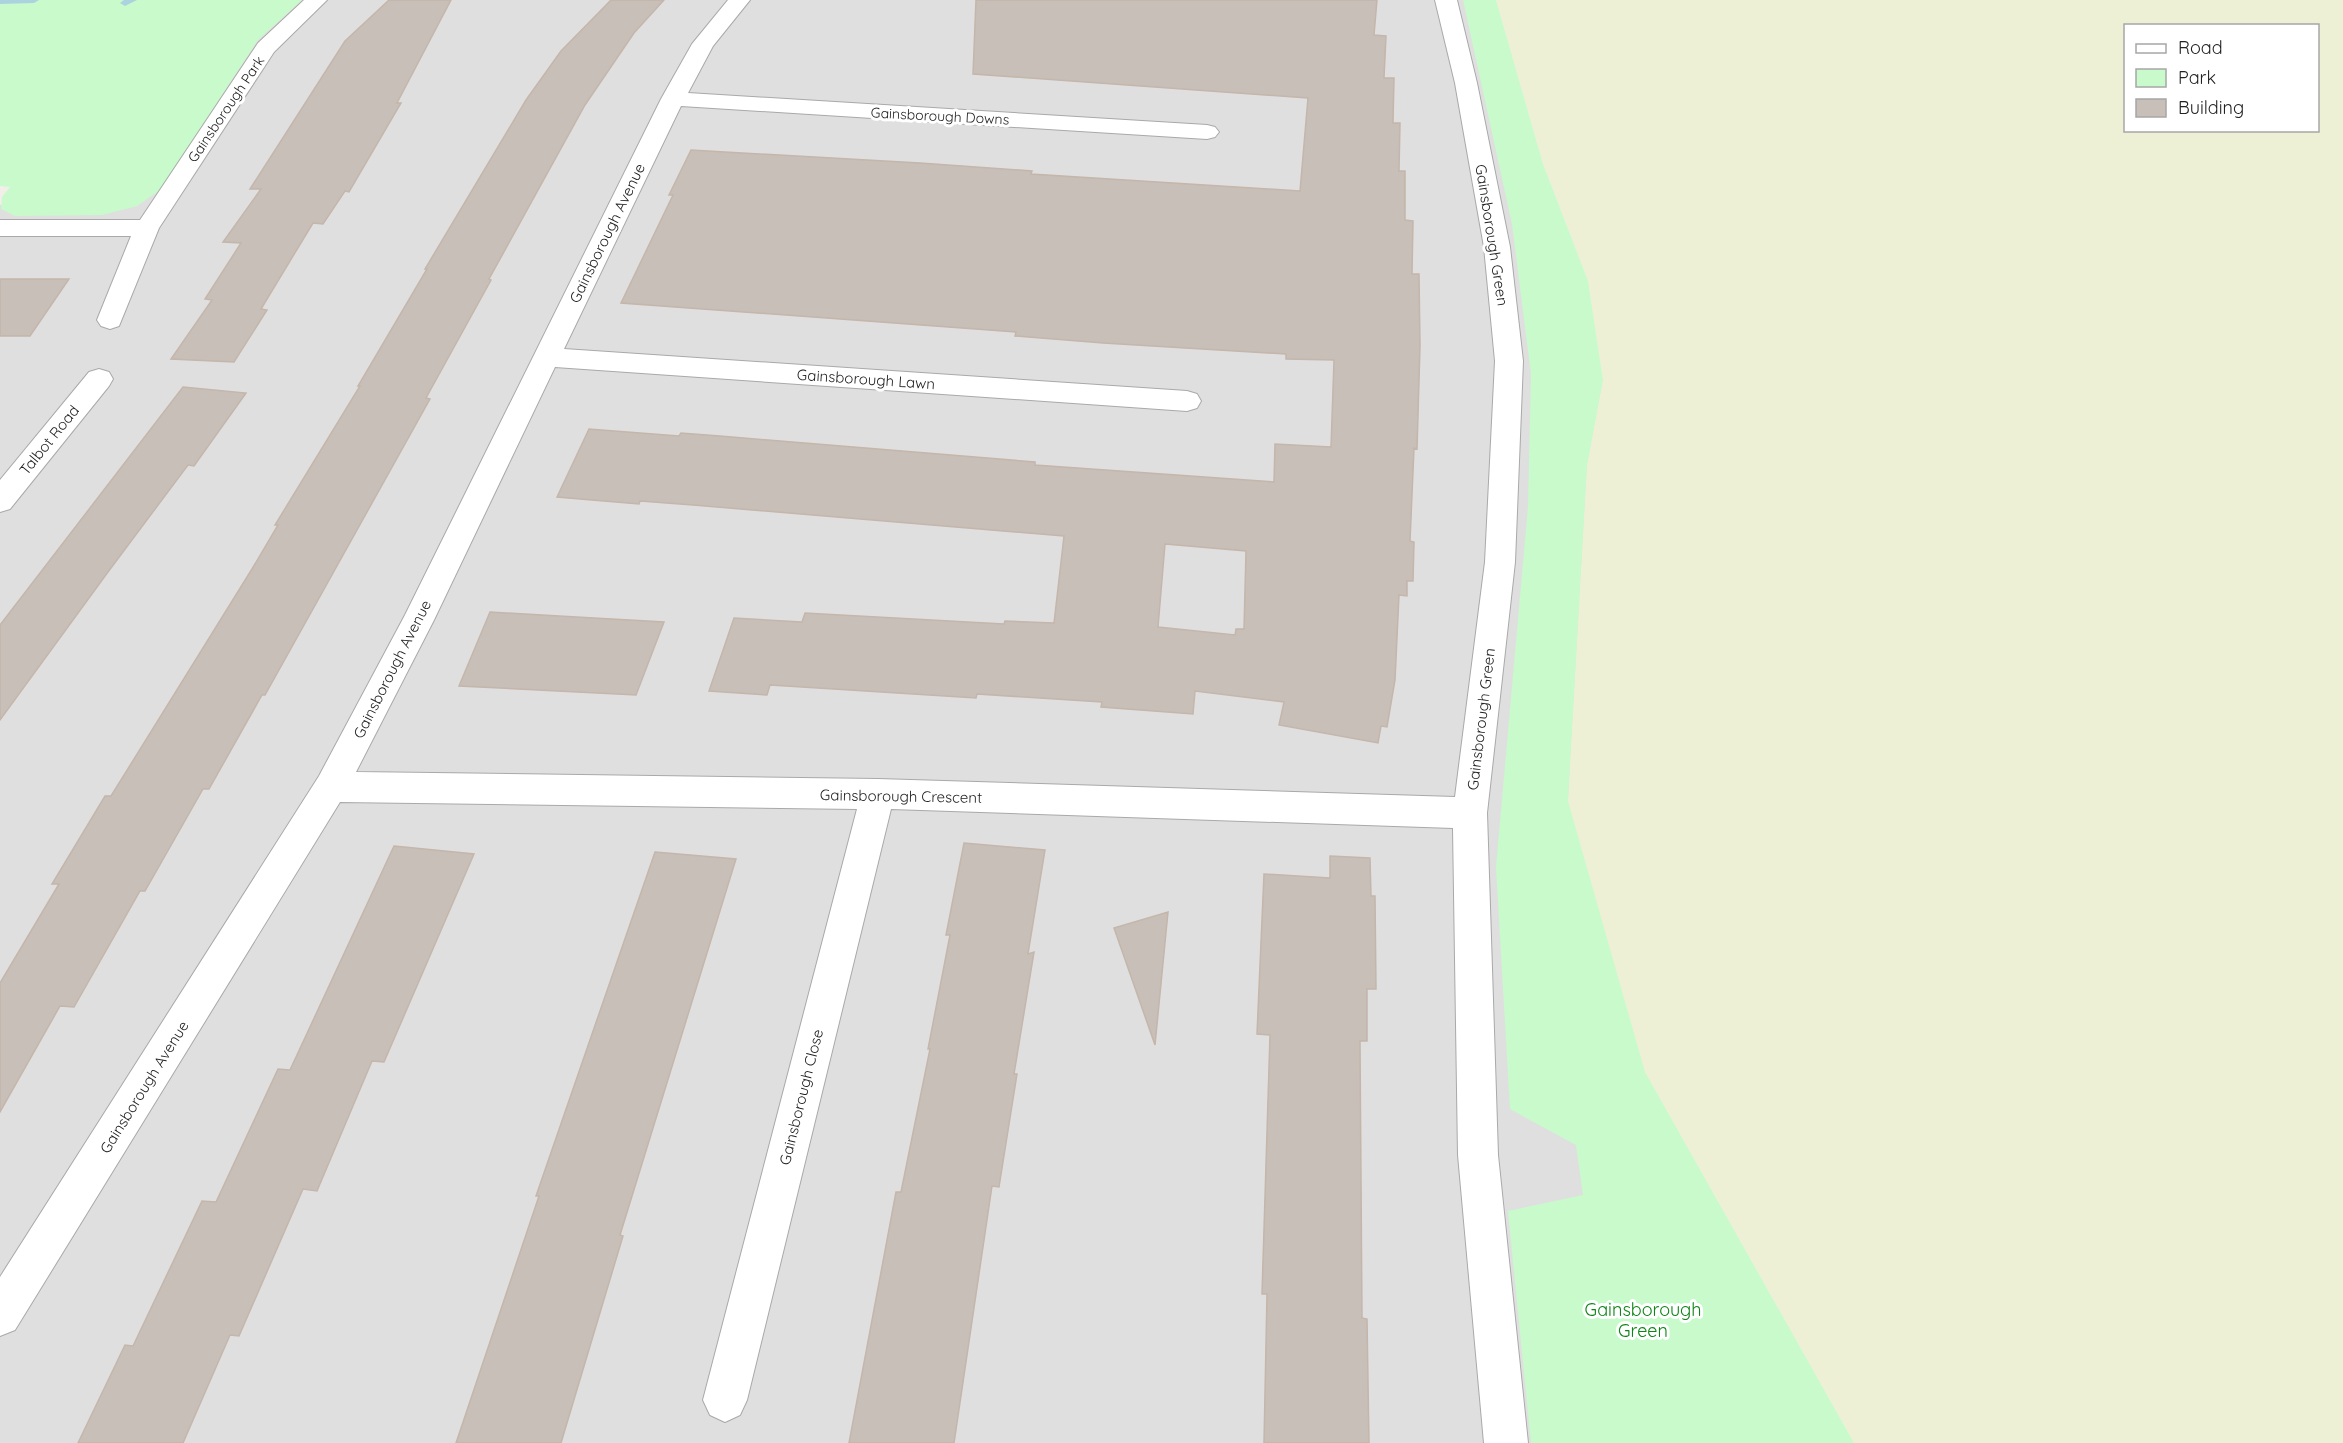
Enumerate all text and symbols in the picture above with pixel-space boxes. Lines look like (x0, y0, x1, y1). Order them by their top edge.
legend (2124, 24, 2319, 132)
text: Road (2178, 36, 2223, 59)
street label: Gainsborough Park (184, 52, 268, 166)
text: Park (2178, 66, 2216, 89)
text: Building (2178, 96, 2244, 119)
street label: Gainsborough Downs (870, 103, 1010, 129)
street label: Gainsborough Avenue (565, 160, 649, 306)
street label: Gainsborough Green (1471, 163, 1513, 307)
street label: Gainsborough Lawn (796, 365, 936, 393)
street label: Talbot Road (15, 401, 83, 479)
street label: Gainsborough Avenue (349, 597, 435, 741)
street label: Gainsborough Green (1463, 647, 1499, 791)
street label: Gainsborough Crescent (820, 785, 982, 807)
street label: Gainsborough Avenue (95, 1017, 193, 1157)
street label: Gainsborough Close (775, 1027, 827, 1167)
park label: Gainsborough Green (1584, 1298, 1702, 1342)

